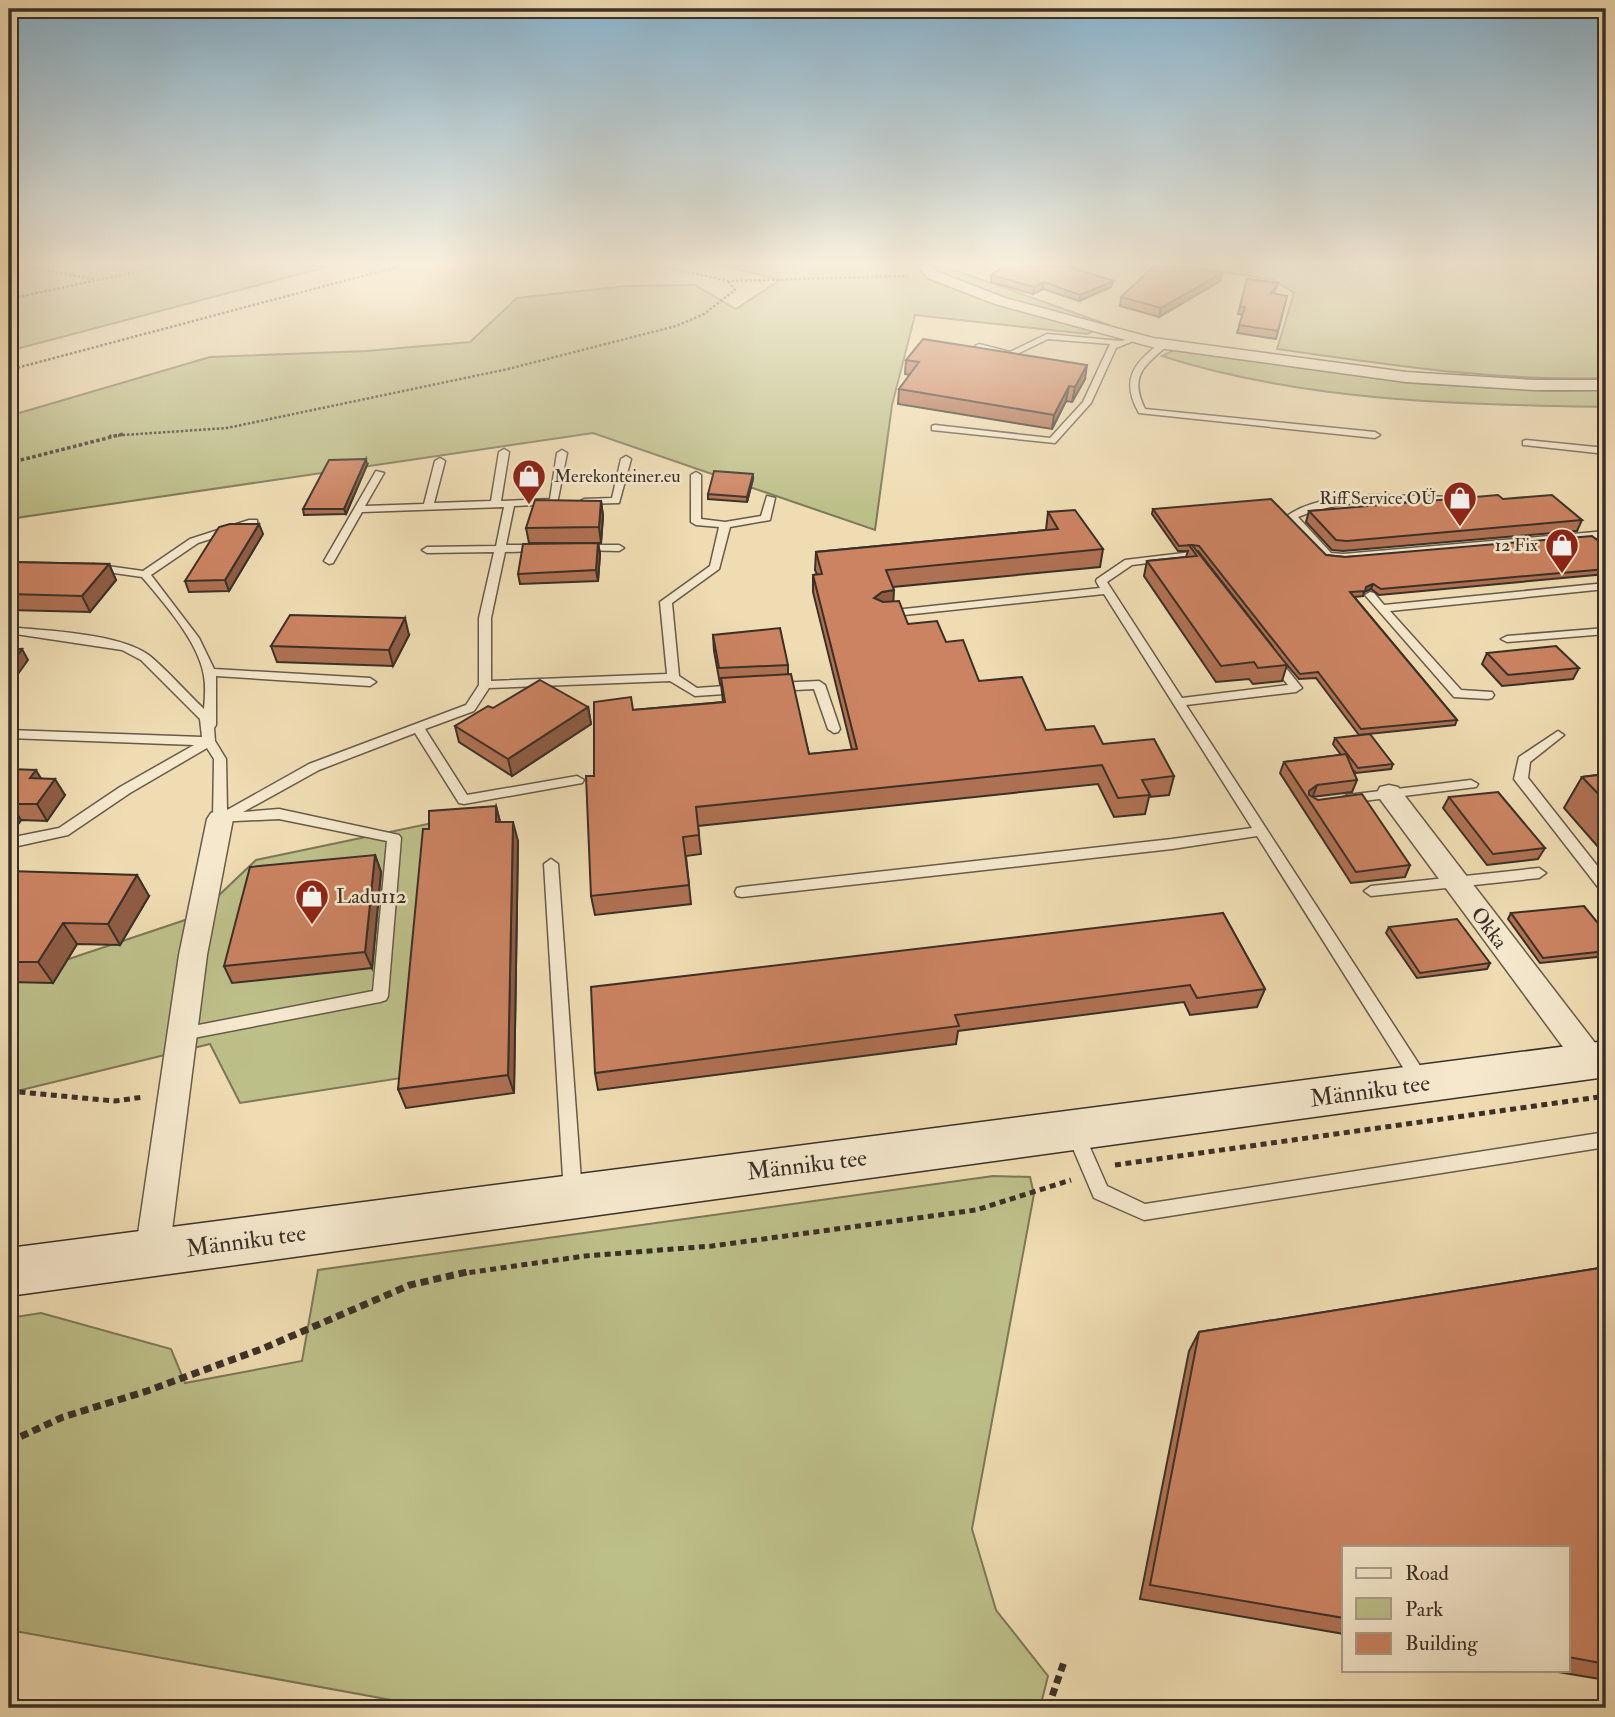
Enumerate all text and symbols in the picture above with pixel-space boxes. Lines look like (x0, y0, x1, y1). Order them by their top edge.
shop icon: Merekonteiner.eu (510, 457, 548, 506)
place label: Merekonteiner.eu (554, 465, 681, 488)
shop icon: Riff Service OÜ (1441, 479, 1479, 528)
place label: Riff Service OÜ (1319, 487, 1436, 510)
shop icon: 12 Fix (1543, 526, 1581, 575)
place label: 12 Fix (1495, 534, 1538, 557)
shop icon: Ladu112 (293, 877, 331, 926)
place label: Ladu112 (336, 883, 407, 910)
street label: Okka (1465, 902, 1514, 955)
street label: Männiku tee (1308, 1067, 1432, 1115)
street label: Männiku tee (745, 1142, 869, 1188)
street label: Männiku tee (184, 1217, 308, 1265)
legend (1342, 1546, 1570, 1672)
text: Road (1405, 1560, 1450, 1587)
text: Park (1405, 1596, 1443, 1623)
text: Building (1405, 1630, 1478, 1657)

